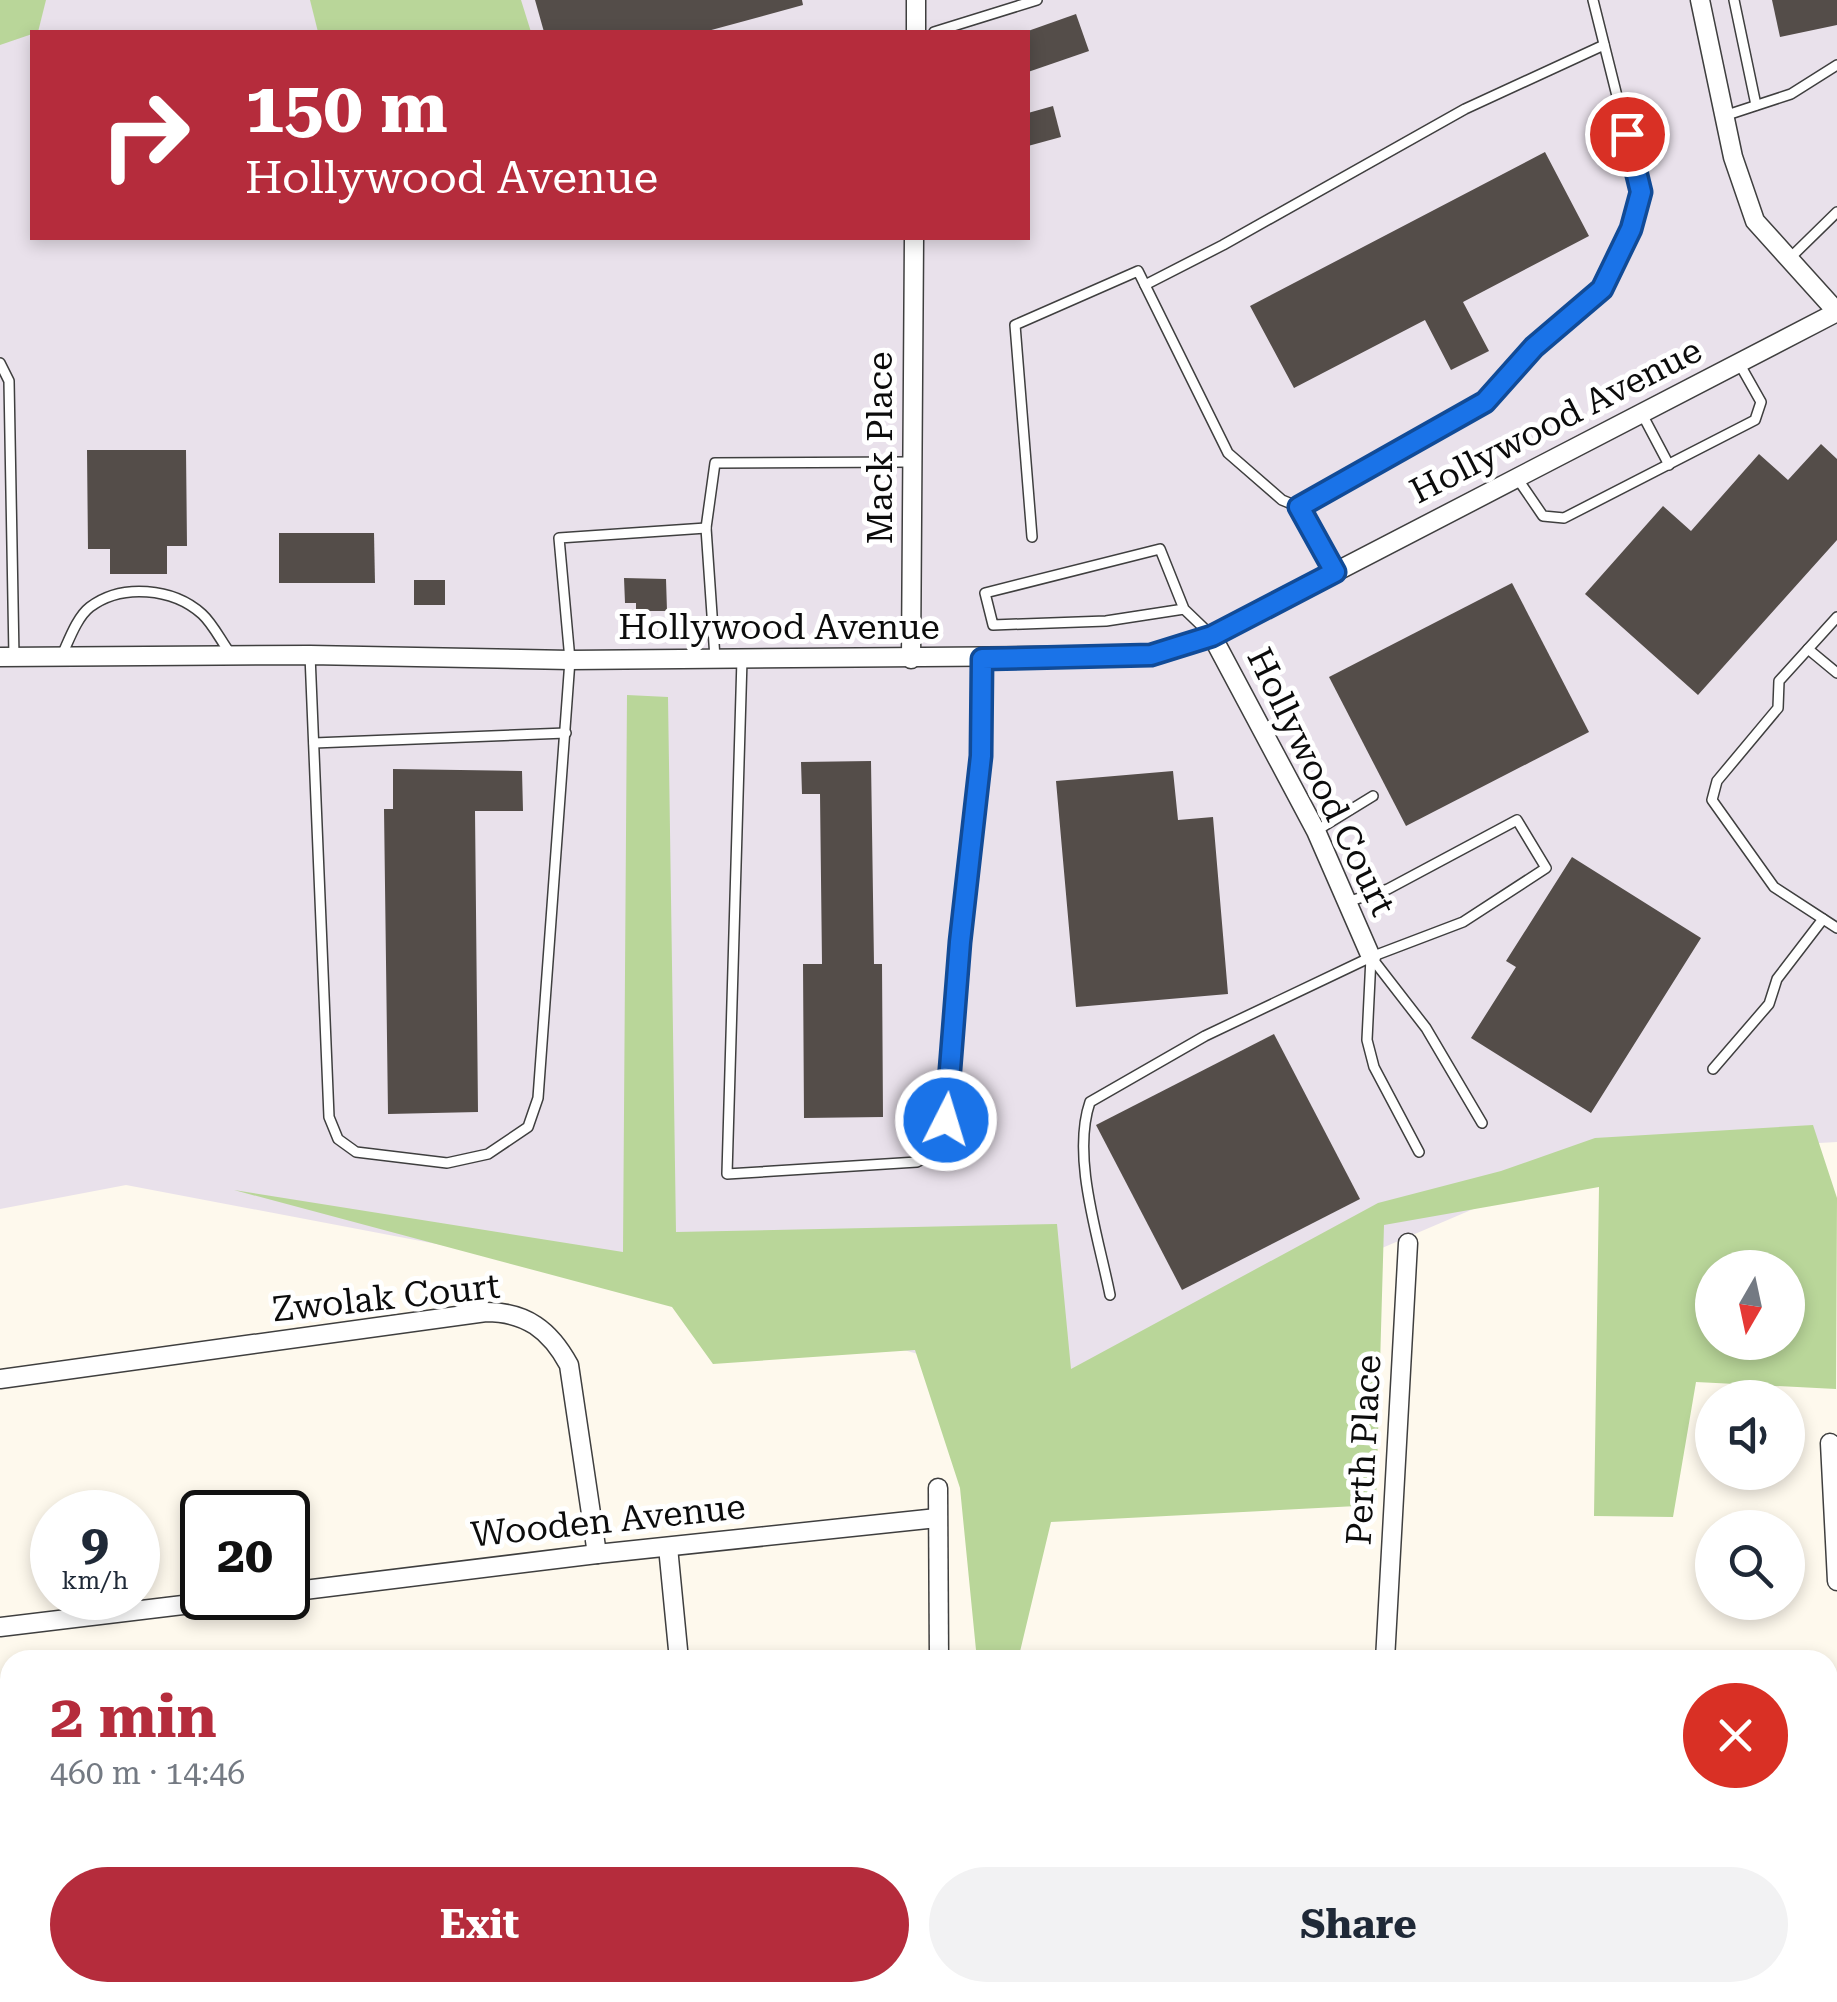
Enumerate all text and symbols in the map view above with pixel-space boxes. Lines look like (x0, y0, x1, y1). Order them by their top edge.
text: 150 m (245, 67, 448, 149)
icon: right (80, 70, 210, 200)
pin (1585, 92, 1670, 177)
icon: arrive (1600, 107, 1655, 162)
text: Hollywood Avenue (245, 151, 658, 204)
street label: Hollywood Avenue (1403, 330, 1709, 512)
street label: Mack Place (860, 352, 901, 544)
street label: Hollywood Avenue (618, 607, 940, 648)
street label: Hollywood Court (1238, 642, 1404, 922)
position arrow (894, 1068, 998, 1172)
north arrow (1695, 1250, 1805, 1360)
map controls (1695, 1250, 1805, 1620)
street label: Zwolak Court (270, 1266, 502, 1330)
street label: Perth Place (1339, 1354, 1389, 1546)
button: sound (1695, 1380, 1805, 1490)
street label: Wooden Avenue (469, 1486, 747, 1556)
speed limit sign: 20 (180, 1490, 310, 1620)
button: search (1695, 1510, 1805, 1620)
text: 9 (81, 1514, 109, 1572)
text: km/h (62, 1566, 128, 1595)
text: 2 min (50, 1681, 217, 1752)
button: close (1683, 1683, 1788, 1788)
text: 460 m · 14:46 (50, 1754, 245, 1792)
button: Exit (50, 1867, 909, 1982)
button: Share (929, 1867, 1788, 1982)

